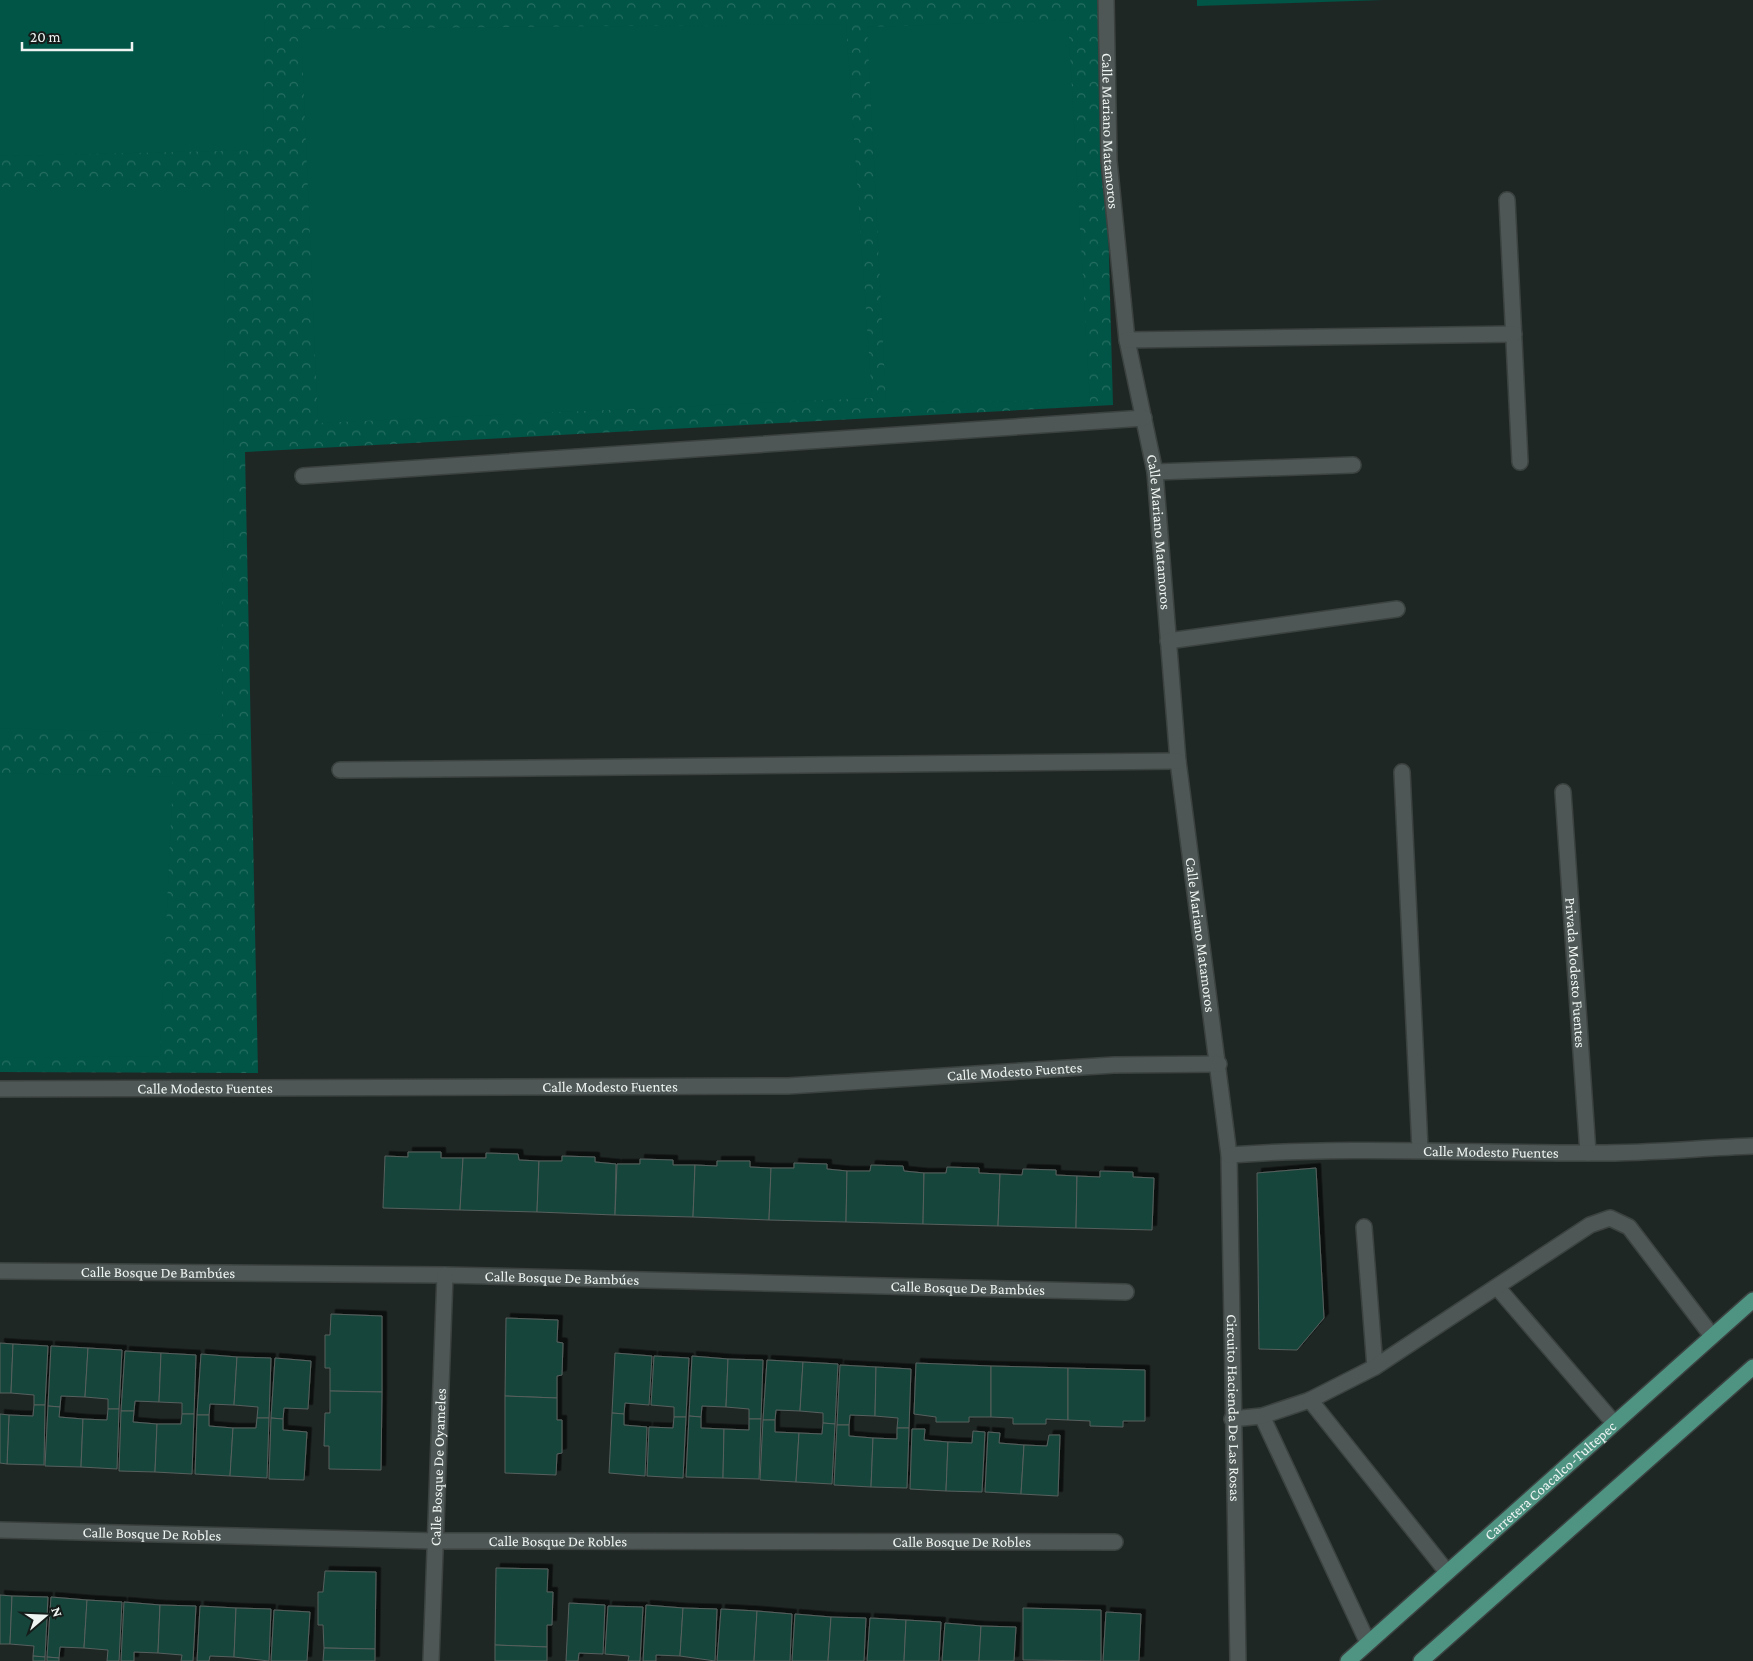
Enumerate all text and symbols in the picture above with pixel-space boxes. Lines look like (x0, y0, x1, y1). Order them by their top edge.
scale bar (22, 20, 132, 52)
text: 20 m (30, 29, 61, 45)
street label: Calle Mariano Matamoros (1099, 53, 1122, 210)
street label: Calle Mariano Matamoros (1143, 453, 1174, 611)
street label: Calle Mariano Matamoros (1183, 856, 1218, 1013)
street label: Privada Modesto Fuentes (1562, 897, 1589, 1048)
street label: Calle Modesto Fuentes (946, 1059, 1083, 1084)
street label: Calle Modesto Fuentes (542, 1078, 678, 1095)
street label: Calle Modesto Fuentes (137, 1080, 273, 1096)
street label: Calle Modesto Fuentes (1423, 1143, 1559, 1161)
street label: Calle Bosque De Bambúes (81, 1264, 235, 1281)
street label: Calle Bosque De Bambúes (485, 1268, 639, 1288)
street label: Calle Bosque De Bambúes (890, 1278, 1045, 1298)
street label: Circuito Hacienda De Las Rosas (1224, 1314, 1243, 1502)
street label: Calle Bosque De Oyameles (427, 1388, 449, 1546)
street label: Carretera Coacalco-Tultepec (1481, 1417, 1620, 1543)
street label: Calle Bosque De Robles (82, 1524, 222, 1544)
street label: Calle Bosque De Robles (488, 1533, 627, 1550)
street label: Calle Bosque De Robles (892, 1534, 1031, 1551)
north arrow (20, 1591, 70, 1641)
text: N (48, 1605, 67, 1619)

